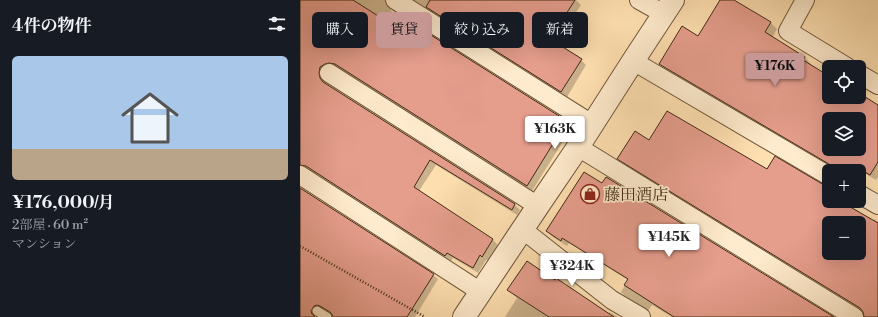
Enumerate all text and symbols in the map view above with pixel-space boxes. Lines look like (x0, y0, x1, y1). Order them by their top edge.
chip: 購入 (312, 12, 368, 48)
chip: 賃貸 (376, 12, 432, 48)
chip: 絞り込み (440, 12, 524, 48)
chip: 新着 (532, 12, 588, 48)
icon: filters (266, 13, 288, 35)
text: 4件の物件 (12, 15, 91, 37)
pin: ¥176K (747, 53, 803, 87)
text: ¥176K (754, 58, 796, 74)
map controls (822, 60, 866, 260)
button: locate (822, 60, 866, 104)
icon: home (114, 82, 186, 154)
button: layers (822, 112, 866, 156)
pin: ¥163K (527, 116, 583, 150)
text: ¥163K (534, 121, 576, 137)
button: + (822, 164, 866, 208)
shop icon: 藤田酒店 (579, 183, 601, 205)
place label: 藤田酒店 (604, 185, 668, 205)
text: ¥176,000/月 (12, 192, 115, 214)
button: − (822, 216, 866, 260)
text: 2部屋 · 60 m² (12, 217, 88, 233)
pin: ¥145K (641, 224, 697, 258)
text: ¥145K (648, 229, 690, 245)
text: マンション (12, 236, 76, 252)
pin: ¥324K (544, 253, 600, 287)
text: ¥324K (549, 258, 595, 274)

